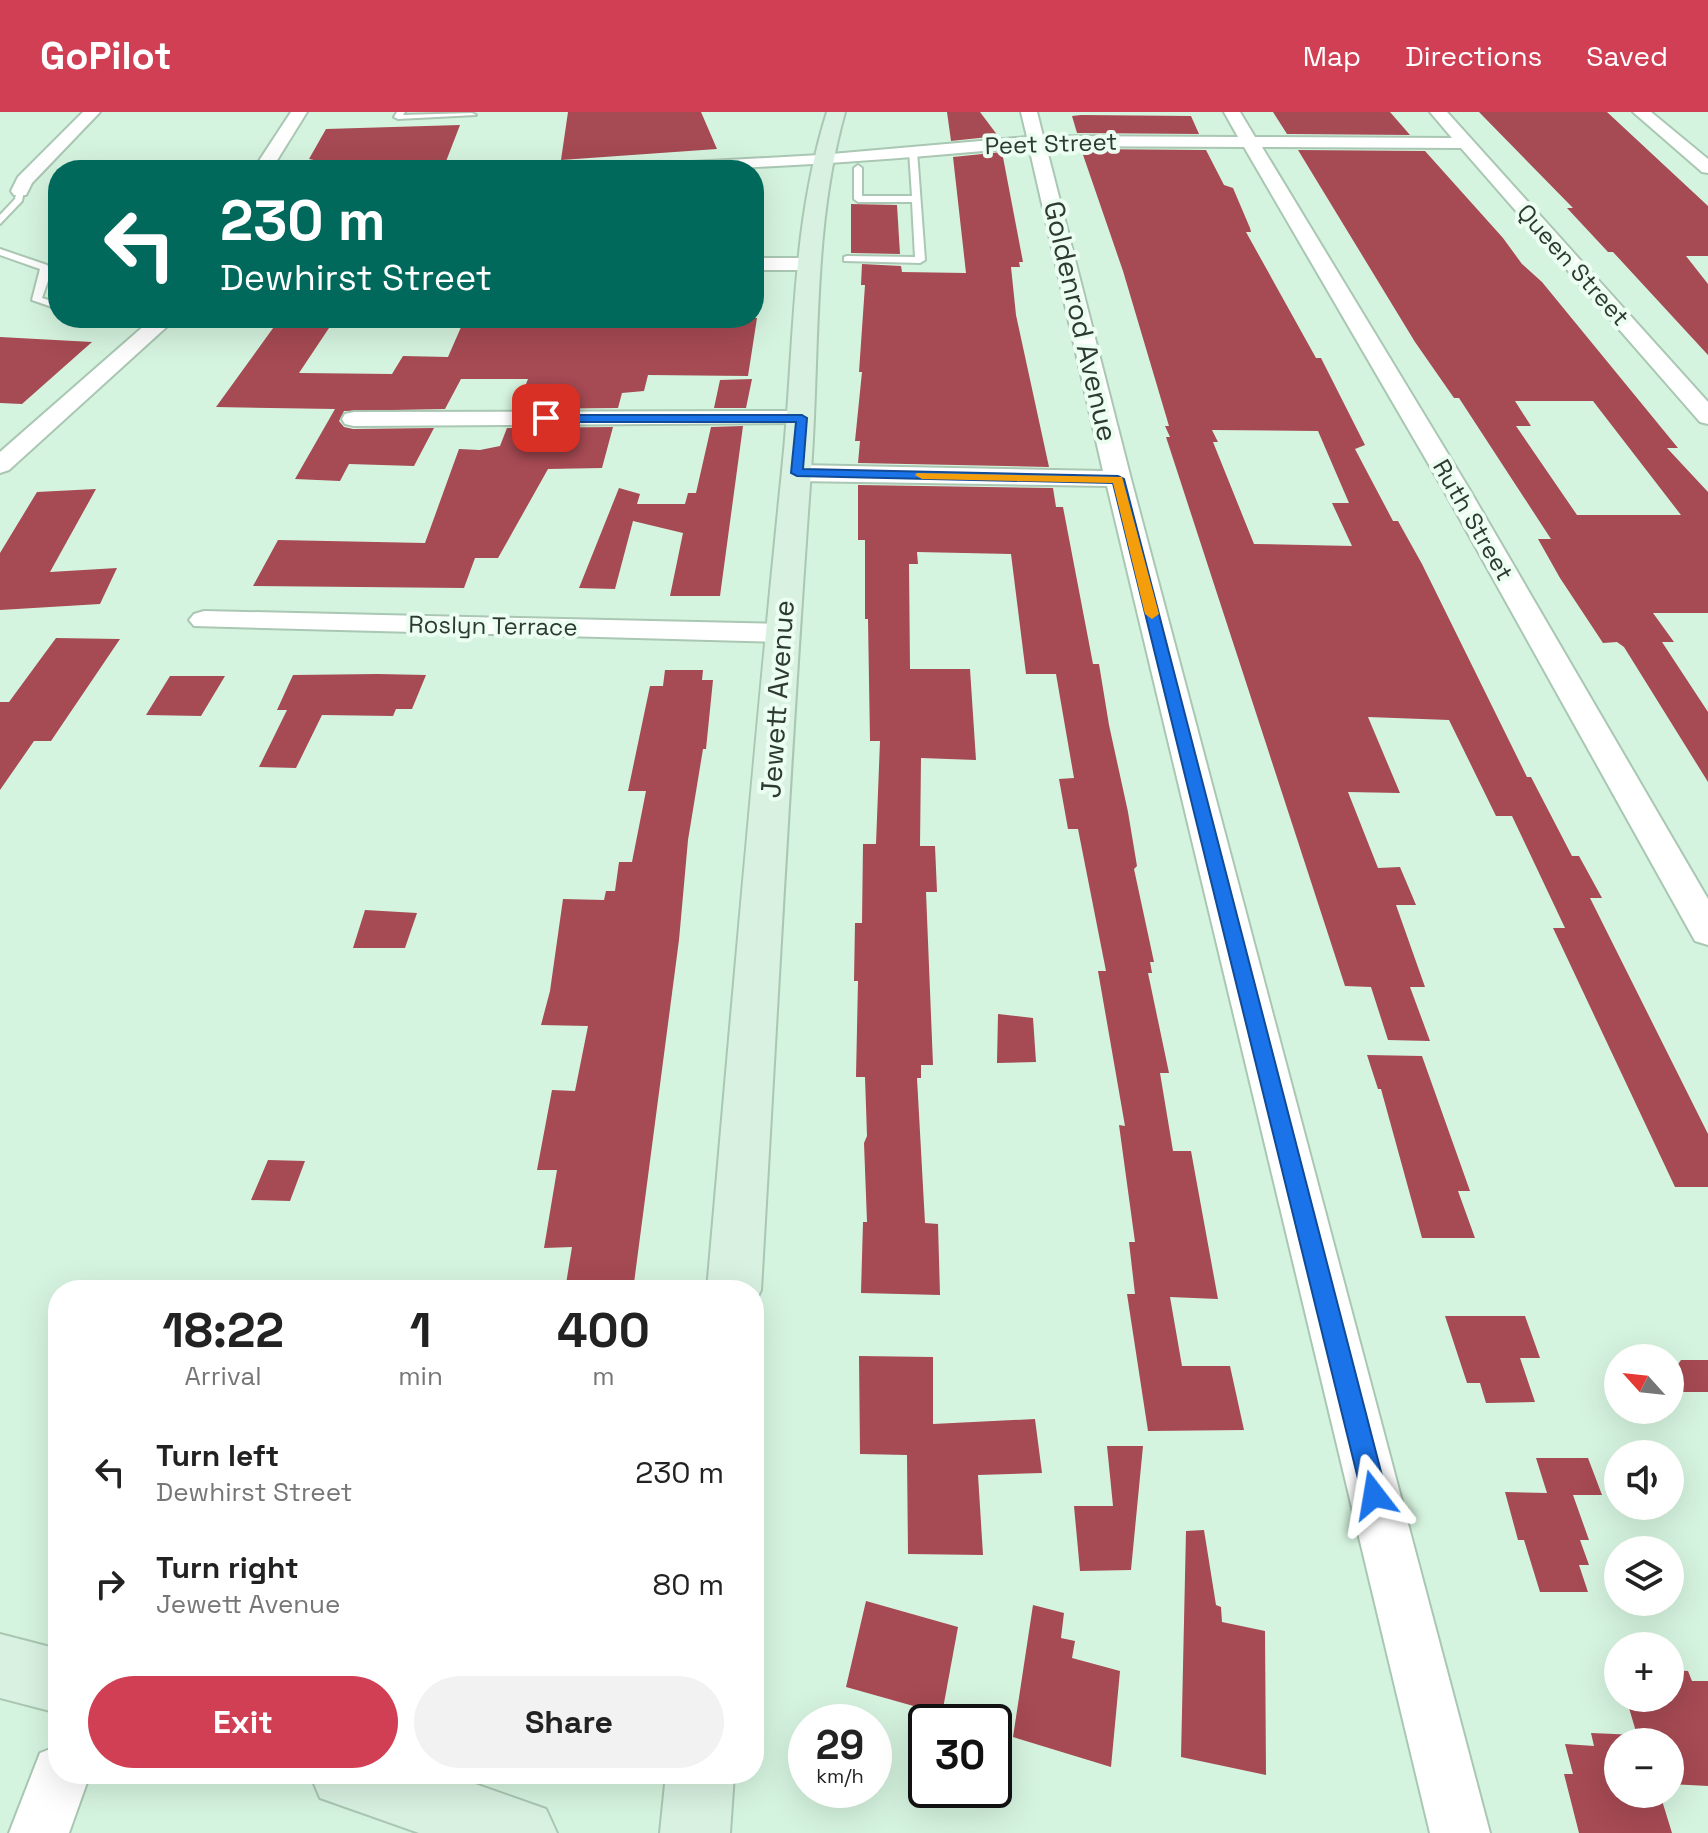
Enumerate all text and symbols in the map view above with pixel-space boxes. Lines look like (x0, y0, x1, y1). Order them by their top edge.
text: GoPilot (40, 32, 172, 80)
text: Map (1303, 38, 1361, 74)
text: Directions (1405, 38, 1542, 74)
text: Saved (1586, 38, 1668, 74)
street label: Peet Street (984, 126, 1118, 161)
text: 230 m (220, 185, 386, 256)
icon: left (88, 192, 192, 296)
street label: Goldenrod Avenue (1036, 197, 1126, 445)
street label: Queen Street (1511, 197, 1636, 332)
text: Dewhirst Street (220, 255, 492, 301)
pin (512, 384, 580, 452)
icon: arrive (524, 396, 568, 440)
street label: Ruth Street (1426, 454, 1521, 586)
street label: Jewett Avenue (752, 599, 802, 799)
street label: Roslyn Terrace (408, 609, 578, 642)
text: 18:22 (162, 1300, 284, 1361)
text: 1 (410, 1300, 431, 1361)
text: 400 (557, 1300, 650, 1361)
north arrow (1604, 1344, 1684, 1424)
map controls (1604, 1344, 1684, 1808)
text: Arrival (184, 1359, 262, 1393)
text: min (398, 1359, 443, 1393)
text: m (592, 1359, 615, 1393)
text: Turn left (156, 1436, 279, 1475)
button: sound (1604, 1440, 1684, 1520)
icon: left (88, 1450, 132, 1494)
text: 230 m (635, 1453, 724, 1492)
position arrow (1332, 1453, 1416, 1537)
text: Dewhirst Street (156, 1475, 353, 1509)
button: layers (1604, 1536, 1684, 1616)
text: Turn right (156, 1548, 299, 1587)
icon: right (88, 1562, 132, 1606)
text: 80 m (653, 1565, 724, 1604)
text: Jewett Avenue (156, 1587, 340, 1621)
button: + (1604, 1632, 1684, 1712)
button: Exit (88, 1676, 398, 1768)
button: Share (414, 1676, 724, 1768)
speed limit sign: 30 (908, 1704, 1012, 1808)
text: 29 (816, 1720, 864, 1771)
button: − (1604, 1728, 1684, 1808)
text: km/h (816, 1763, 864, 1789)

